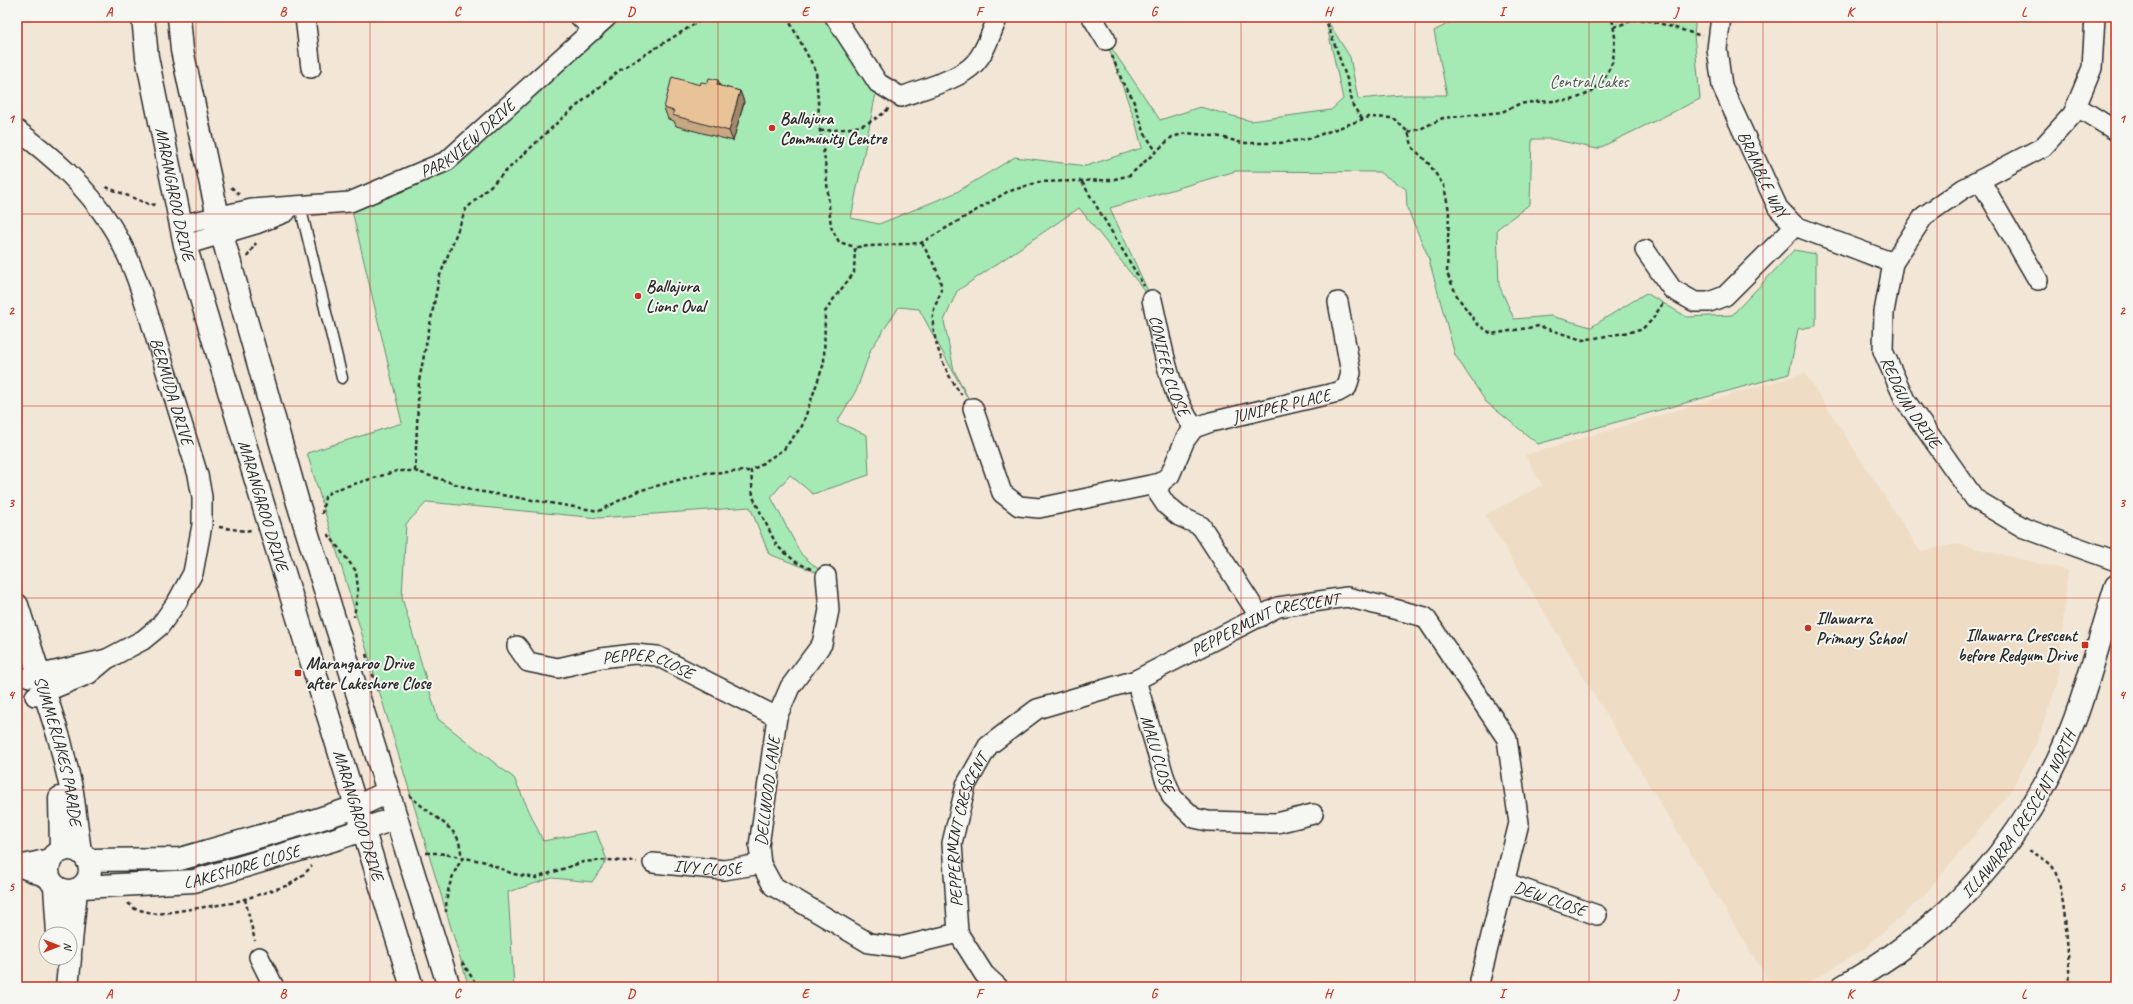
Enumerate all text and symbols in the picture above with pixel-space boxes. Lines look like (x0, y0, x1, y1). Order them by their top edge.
text: A (106, 4, 114, 20)
text: B (280, 4, 288, 20)
text: C (454, 4, 462, 20)
text: D (627, 4, 636, 20)
text: E (802, 4, 811, 20)
text: F (976, 4, 985, 20)
text: G (1151, 4, 1159, 20)
text: H (1324, 4, 1334, 20)
text: I (1499, 4, 1508, 20)
text: J (1673, 4, 1680, 20)
text: K (1847, 4, 1857, 20)
text: L (2021, 4, 2028, 20)
park label: Central Lakes (1550, 71, 1630, 92)
street label: PARKVIEW DRIVE (417, 93, 521, 182)
place label: Ballajura Community Centre (780, 108, 888, 149)
text: 1 (8, 111, 16, 127)
text: 1 (2119, 111, 2127, 127)
marker: Ballajura Community Centre (767, 123, 777, 133)
street label: MARANGAROO DRIVE (150, 126, 200, 265)
street label: BRAMBLE WAY (1733, 128, 1795, 225)
place label: Ballajura Lions Oval (646, 276, 709, 317)
marker: Ballajura Lions Oval (633, 291, 643, 301)
text: 2 (8, 303, 15, 319)
text: 2 (2119, 303, 2126, 319)
street label: CONIFER CLOSE (1145, 313, 1196, 422)
street label: BERMUDA DRIVE (145, 335, 199, 450)
street label: REDGUM DRIVE (1876, 354, 1947, 454)
street label: JUNIPER PLACE (1229, 384, 1335, 428)
street label: MARANGAROO DRIVE (233, 438, 293, 575)
text: 3 (8, 495, 15, 511)
text: 3 (2119, 495, 2126, 511)
street label: PEPPERMINT CRESCENT (1187, 588, 1344, 661)
place label: Illawarra Primary School (1816, 608, 1909, 649)
marker: Illawarra Primary School (1803, 623, 1813, 633)
place label: Illawarra Crescent before Redgum Drive (1958, 625, 2079, 666)
marker: Illawarra Crescent before Redgum Drive (2080, 640, 2090, 650)
street label: PEPPER CLOSE (601, 644, 699, 685)
place label: Marangaroo Drive after Lakeshore Close (306, 653, 432, 694)
marker: Marangaroo Drive after Lakeshore Close (293, 668, 303, 678)
street label: SUMMERLAKES PARADE (29, 673, 87, 829)
text: 4 (8, 687, 16, 703)
text: 4 (2119, 687, 2127, 703)
street label: MALU CLOSE (1136, 713, 1180, 798)
street label: ILLAWARRA CRESCENT NORTH (1957, 725, 2082, 902)
street label: DELLWOOD LANE (750, 732, 785, 847)
street label: MARANGAROO DRIVE (328, 747, 389, 885)
street label: PEPPERMINT CRESCENT (942, 747, 994, 908)
street label: LAKESHORE CLOSE (183, 840, 305, 893)
street label: IVY CLOSE (673, 855, 746, 881)
street label: DEW CLOSE (1511, 877, 1591, 922)
text: 5 (8, 879, 15, 895)
text: 5 (2119, 879, 2126, 895)
north arrow (38, 926, 78, 966)
text: N (61, 943, 75, 952)
text: A (106, 986, 114, 1002)
text: B (280, 986, 288, 1002)
text: C (454, 986, 462, 1002)
text: D (627, 986, 636, 1002)
text: E (802, 986, 811, 1002)
text: F (976, 986, 985, 1002)
text: G (1151, 986, 1159, 1002)
text: H (1324, 986, 1334, 1002)
text: I (1499, 986, 1508, 1002)
text: J (1673, 986, 1680, 1002)
text: K (1847, 986, 1857, 1002)
text: L (2021, 986, 2028, 1002)

